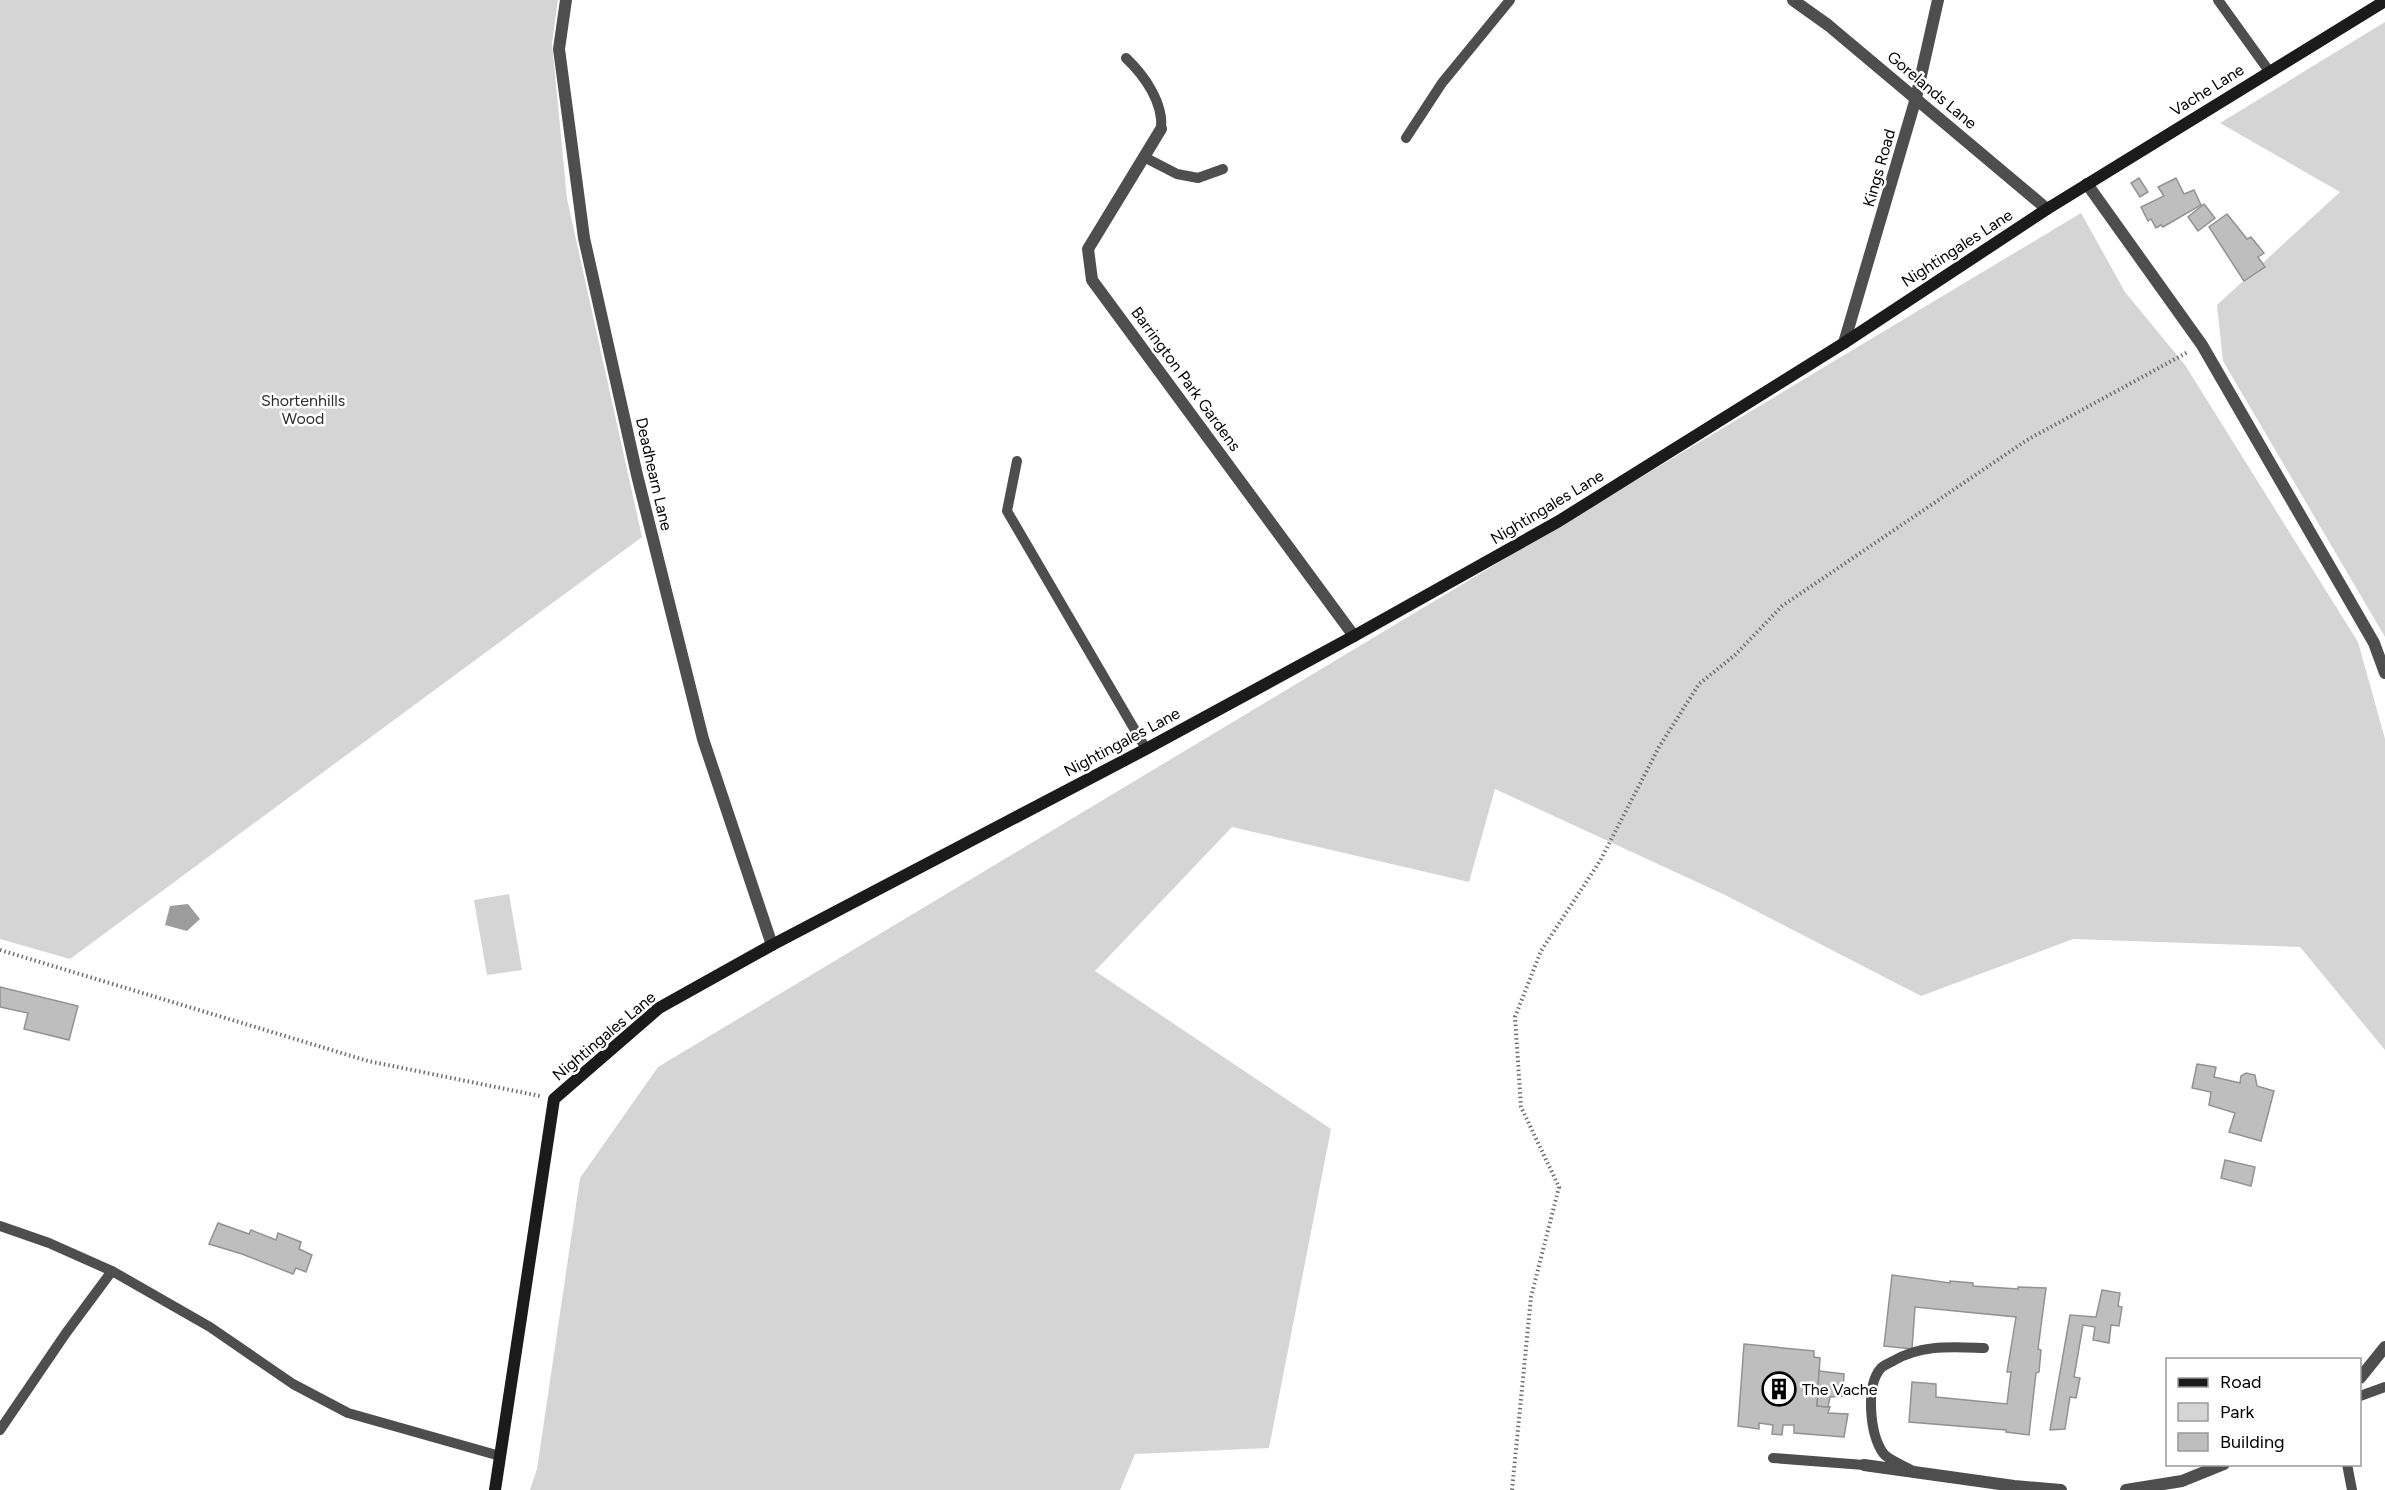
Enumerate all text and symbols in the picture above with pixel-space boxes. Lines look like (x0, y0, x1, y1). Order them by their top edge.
street label: Gorelands Lane (1883, 47, 1981, 133)
street label: Vache Lane (2167, 60, 2247, 120)
street label: Kings Road (1859, 127, 1899, 209)
street label: Nightingales Lane (1898, 205, 2016, 291)
street label: Barrington Park Gardens (1127, 303, 1245, 455)
park label: Shortenhills Wood (261, 391, 345, 428)
street label: Deadhearn Lane (632, 416, 676, 533)
street label: Nightingales Lane (1487, 466, 1607, 548)
street label: Nightingales Lane (1061, 703, 1183, 781)
street label: Nightingales Lane (549, 987, 660, 1085)
legend (2166, 1358, 2361, 1466)
building icon: The Vache (1761, 1371, 1797, 1407)
text: Road (2220, 1371, 2261, 1393)
place label: The Vache (1802, 1380, 1878, 1399)
text: Park (2220, 1401, 2255, 1423)
text: Building (2220, 1431, 2285, 1453)

